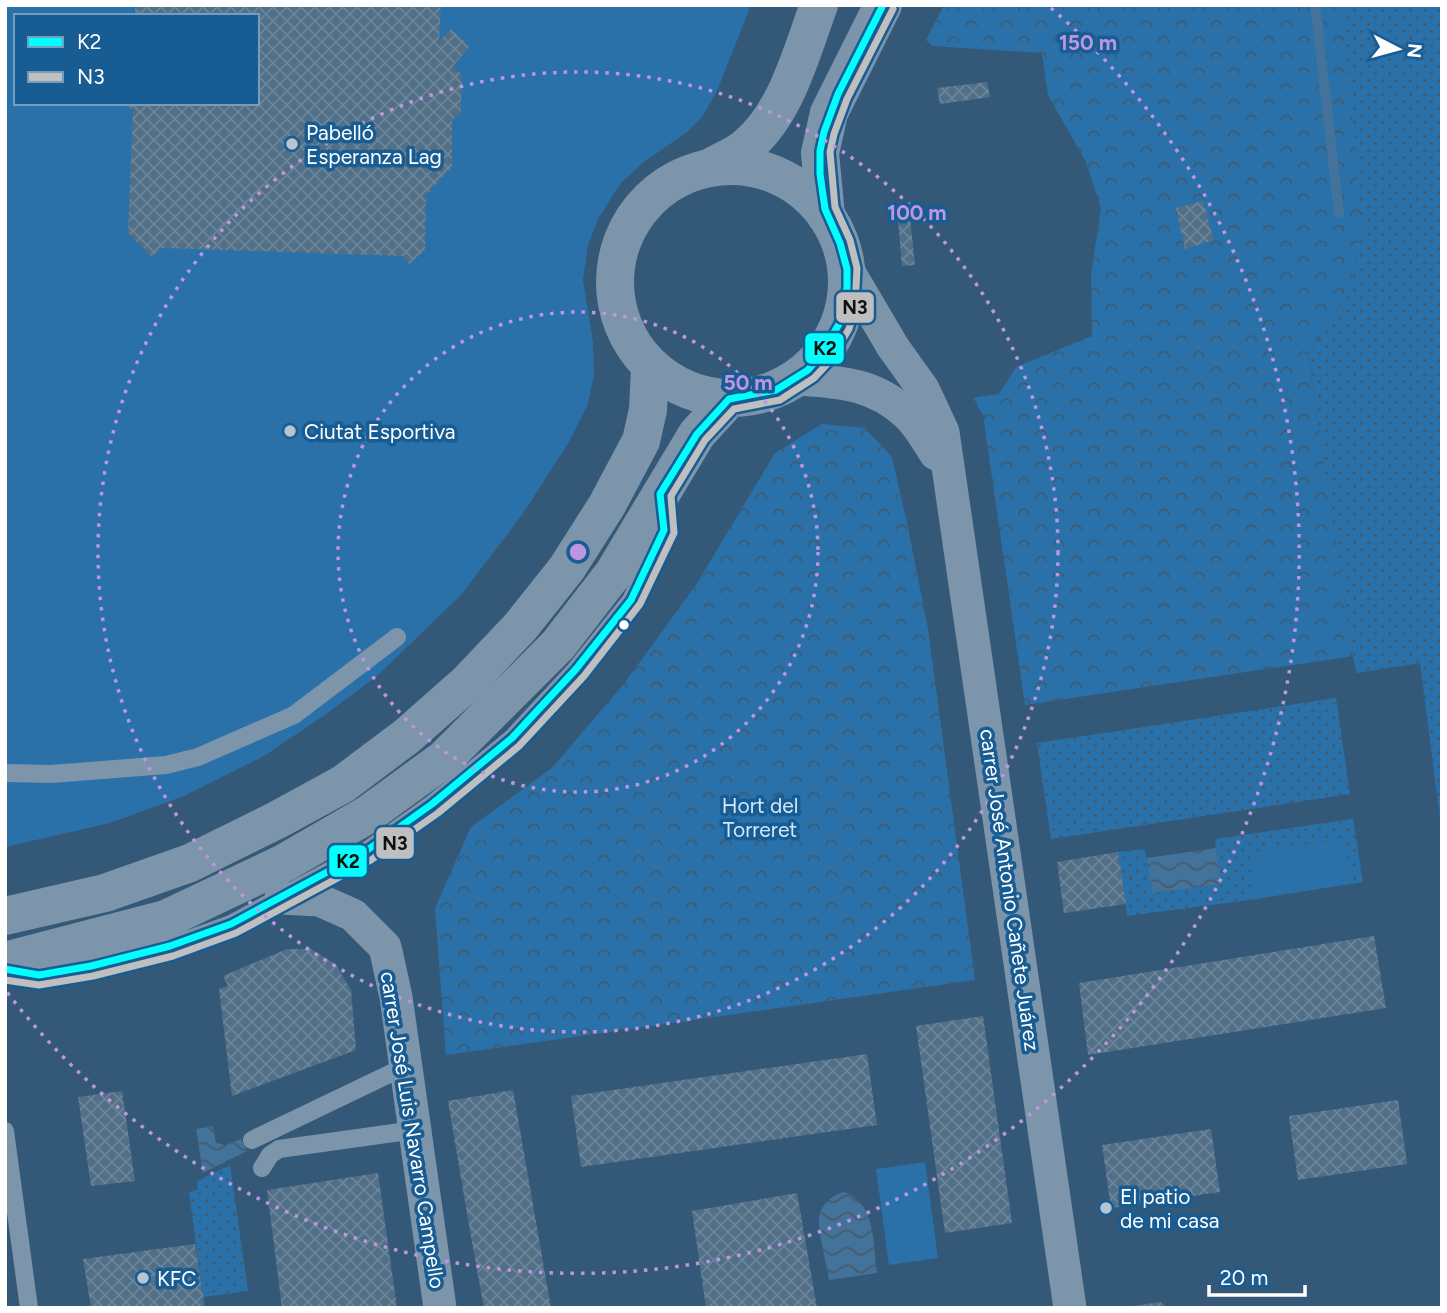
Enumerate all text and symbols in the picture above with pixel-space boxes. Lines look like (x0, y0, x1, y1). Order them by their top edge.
legend (14, 14, 259, 105)
north arrow (1363, 14, 1433, 84)
text: K2 (77, 29, 102, 54)
text: 150 m (1059, 30, 1117, 55)
text: N (1402, 42, 1427, 59)
text: N3 (77, 64, 105, 89)
place label: Pabelló Esperanza Lag (306, 120, 442, 169)
marker: Pabelló Esperanza Lag (284, 136, 300, 152)
text: 100 m (887, 200, 947, 225)
line badge: N3 (835, 291, 875, 324)
text: N3 (842, 296, 868, 319)
line badge: K2 (804, 332, 845, 365)
text: K2 (813, 337, 837, 360)
text: 50 m (723, 370, 773, 395)
place label: Ciutat Esportiva (304, 419, 456, 444)
marker: Ciutat Esportiva (282, 423, 298, 439)
centre of rings (566, 540, 590, 564)
unlabelled marker (617, 618, 631, 632)
street label: carrer José Antonio Cañete Juárez (975, 727, 1045, 1053)
park label: Hort del Torreret (722, 793, 798, 842)
line badge: N3 (375, 826, 415, 860)
text: N3 (382, 832, 408, 855)
line badge: K2 (328, 844, 368, 878)
text: K2 (336, 850, 360, 873)
street label: carrer José Luis Navarro Campello (376, 970, 450, 1290)
place label: El patio de mi casa (1120, 1184, 1219, 1233)
marker: El patio de mi casa (1098, 1200, 1114, 1216)
scale bar (1209, 1254, 1305, 1298)
text: 20 m (1220, 1265, 1268, 1290)
place label: KFC (157, 1266, 196, 1291)
marker: KFC (135, 1270, 151, 1286)

